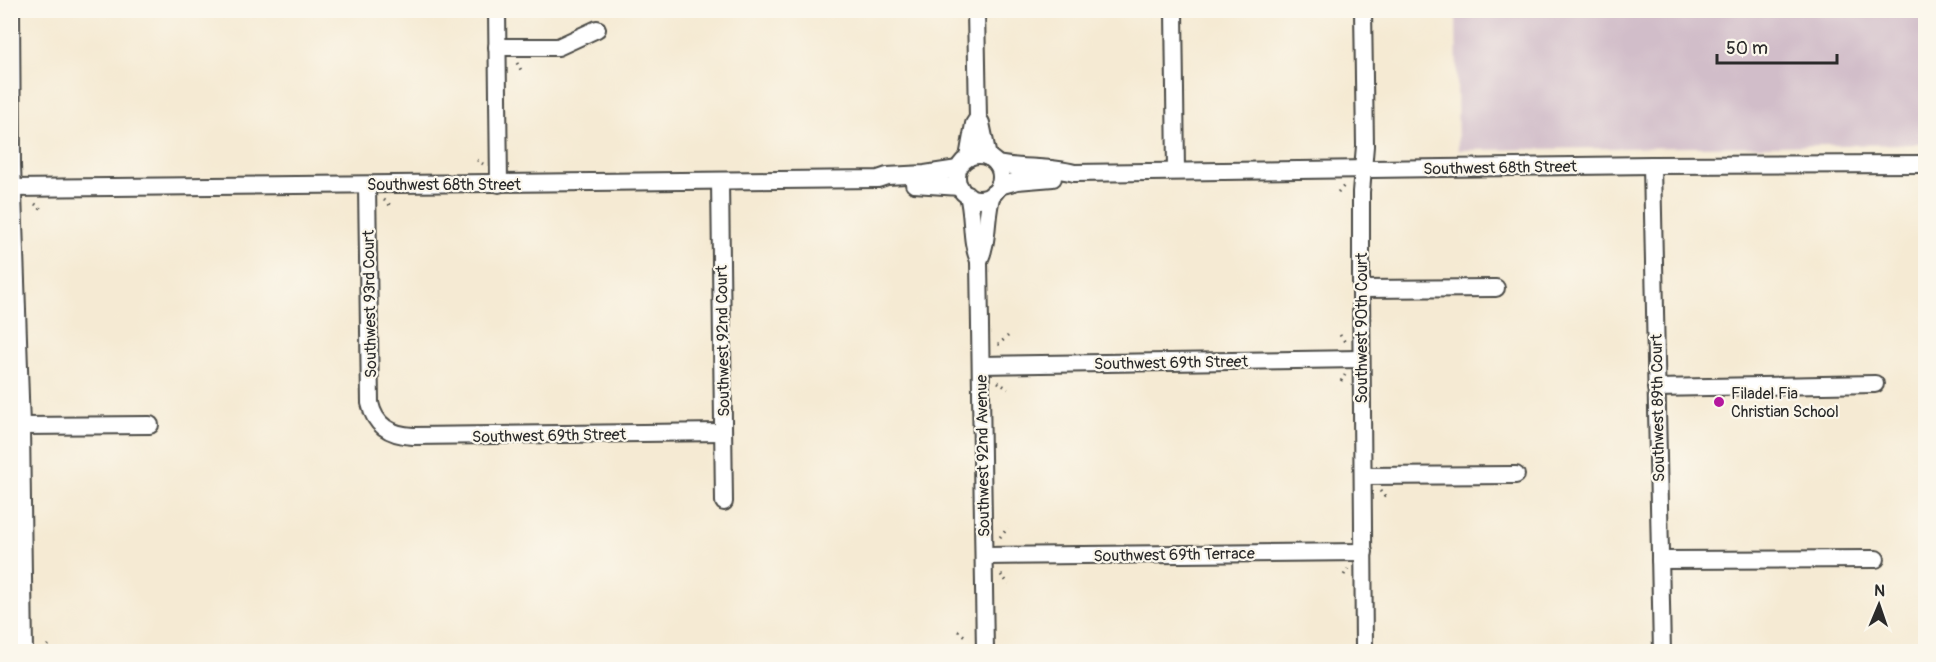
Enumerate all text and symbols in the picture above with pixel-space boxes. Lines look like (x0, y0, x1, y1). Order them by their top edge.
scale bar (1717, 27, 1837, 65)
text: 50 m (1726, 37, 1768, 60)
street label: Southwest 68th Street (1423, 157, 1578, 179)
street label: Southwest 68th Street (367, 175, 521, 195)
street label: Southwest 93rd Court (359, 229, 381, 378)
street label: Southwest 90th Court (1352, 252, 1372, 403)
street label: Southwest 92nd Court (712, 264, 734, 417)
street label: Southwest 89th Court (1647, 333, 1669, 482)
street label: Southwest 69th Street (1094, 352, 1249, 374)
street label: Southwest 92nd Avenue (972, 375, 994, 537)
place label: Filadel Fia Christian School (1731, 384, 1839, 422)
marker: Filadel Fia Christian School (1712, 395, 1726, 409)
street label: Southwest 69th Street (472, 425, 627, 447)
street label: Southwest 69th Terrace (1093, 544, 1255, 566)
north arrow (1849, 575, 1909, 635)
text: N (1874, 581, 1885, 601)

